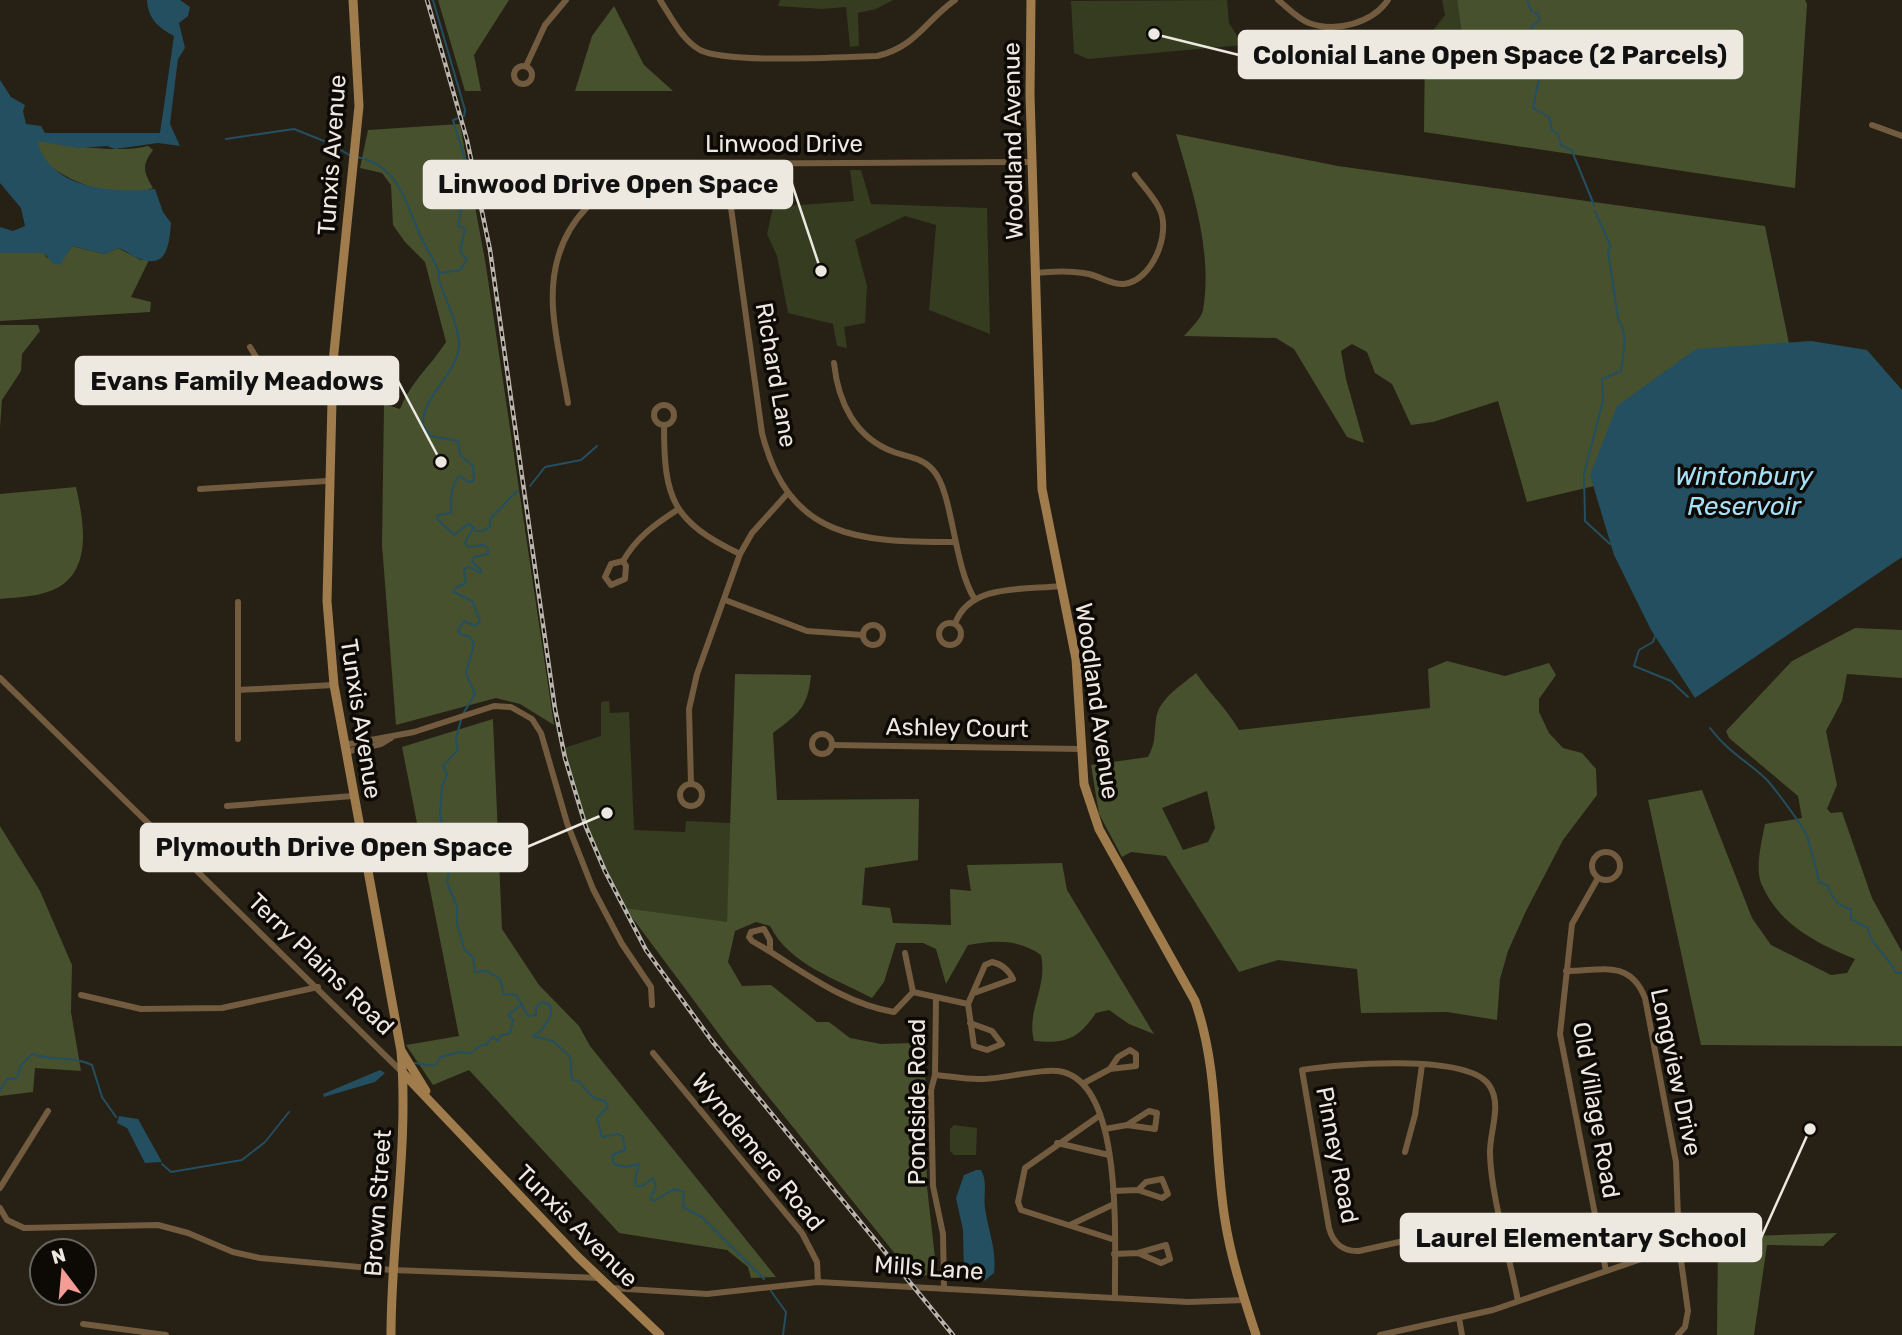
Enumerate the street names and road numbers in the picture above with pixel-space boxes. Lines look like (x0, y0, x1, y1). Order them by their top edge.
street label: Woodland Avenue (997, 42, 1029, 240)
street label: Tunxis Avenue (312, 74, 352, 236)
street label: Linwood Drive (705, 130, 863, 158)
street label: Richard Lane (749, 300, 803, 450)
street label: Woodland Avenue (1069, 601, 1125, 801)
street label: Tunxis Avenue (335, 637, 387, 801)
street label: Ashley Court (885, 713, 1029, 743)
street label: Terry Plains Road (242, 887, 400, 1041)
street label: Longview Drive (1645, 986, 1707, 1158)
street label: Pondside Road (903, 1019, 931, 1185)
street label: Old Village Road (1567, 1020, 1625, 1200)
street label: Wyndemere Road (686, 1068, 830, 1236)
street label: Pinney Road (1310, 1084, 1364, 1226)
street label: Brown Street (359, 1128, 397, 1278)
street label: Tunxis Avenue (510, 1159, 644, 1293)
street label: Mills Lane (873, 1250, 985, 1286)

